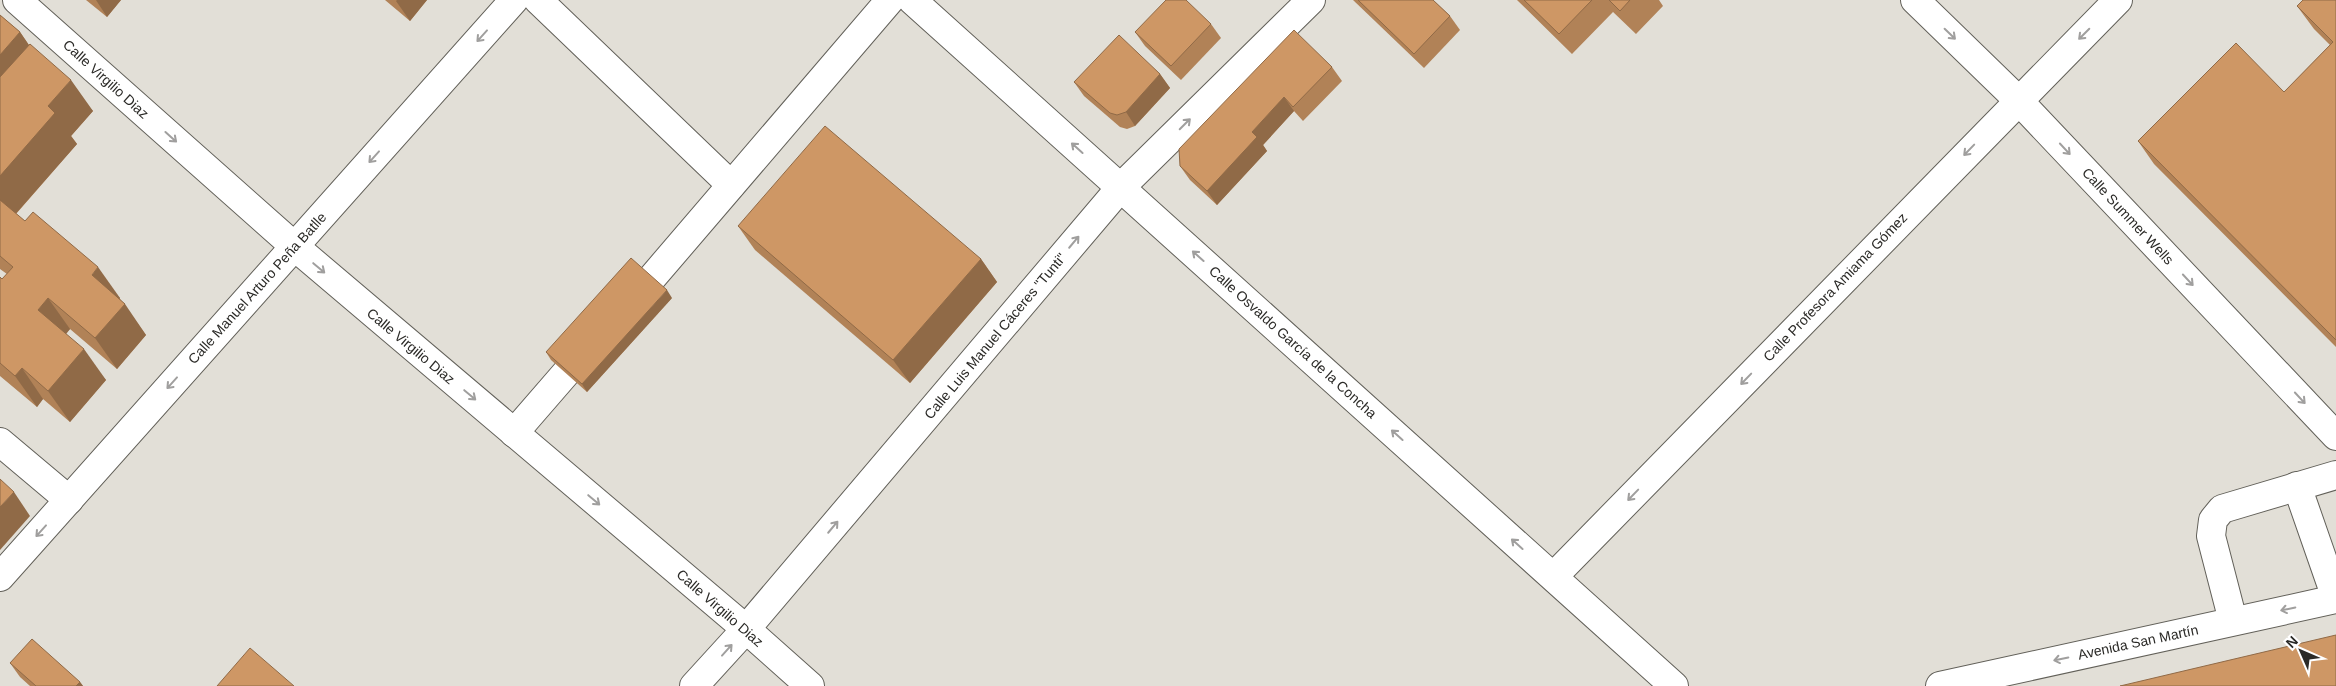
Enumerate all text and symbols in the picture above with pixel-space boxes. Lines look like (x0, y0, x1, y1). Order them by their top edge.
one-way arrow (1944, 28, 1956, 40)
one-way arrow (2078, 28, 2090, 41)
one-way arrow (476, 30, 488, 43)
street label: Calle Virgilio Diaz (60, 36, 152, 122)
one-way arrow (1179, 118, 1191, 130)
one-way arrow (165, 131, 178, 143)
one-way arrow (1070, 142, 1083, 153)
one-way arrow (2059, 143, 2071, 156)
one-way arrow (1963, 144, 1976, 156)
one-way arrow (368, 151, 379, 164)
street label: Calle Summer Wells (2079, 164, 2177, 268)
street label: Calle Manuel Arturo Peña Batlle (185, 209, 329, 367)
street label: Calle Profesora Amiama Gómez (1760, 210, 1910, 364)
one-way arrow (1068, 236, 1080, 249)
street label: Calle Luis Manuel Cáceres "Tunti" (921, 250, 1069, 422)
one-way arrow (1191, 250, 1204, 262)
one-way arrow (313, 262, 326, 273)
street label: Calle Osvaldo García de la Concha (1206, 263, 1380, 422)
one-way arrow (2182, 274, 2194, 286)
street label: Calle Virgilio Diaz (364, 305, 458, 387)
one-way arrow (1740, 373, 1752, 385)
one-way arrow (167, 377, 178, 390)
one-way arrow (463, 390, 476, 401)
one-way arrow (2294, 392, 2306, 404)
one-way arrow (1390, 429, 1403, 441)
one-way arrow (1627, 489, 1639, 502)
one-way arrow (587, 495, 600, 506)
one-way arrow (827, 520, 839, 533)
one-way arrow (35, 524, 47, 537)
one-way arrow (1511, 538, 1524, 550)
street label: Calle Virgilio Diaz (673, 566, 767, 650)
one-way arrow (2281, 605, 2297, 614)
street label: Avenida San Martín (2076, 621, 2200, 663)
north arrow (2276, 626, 2326, 676)
text: N (2283, 633, 2301, 651)
one-way arrow (721, 643, 733, 656)
one-way arrow (2054, 655, 2070, 664)

